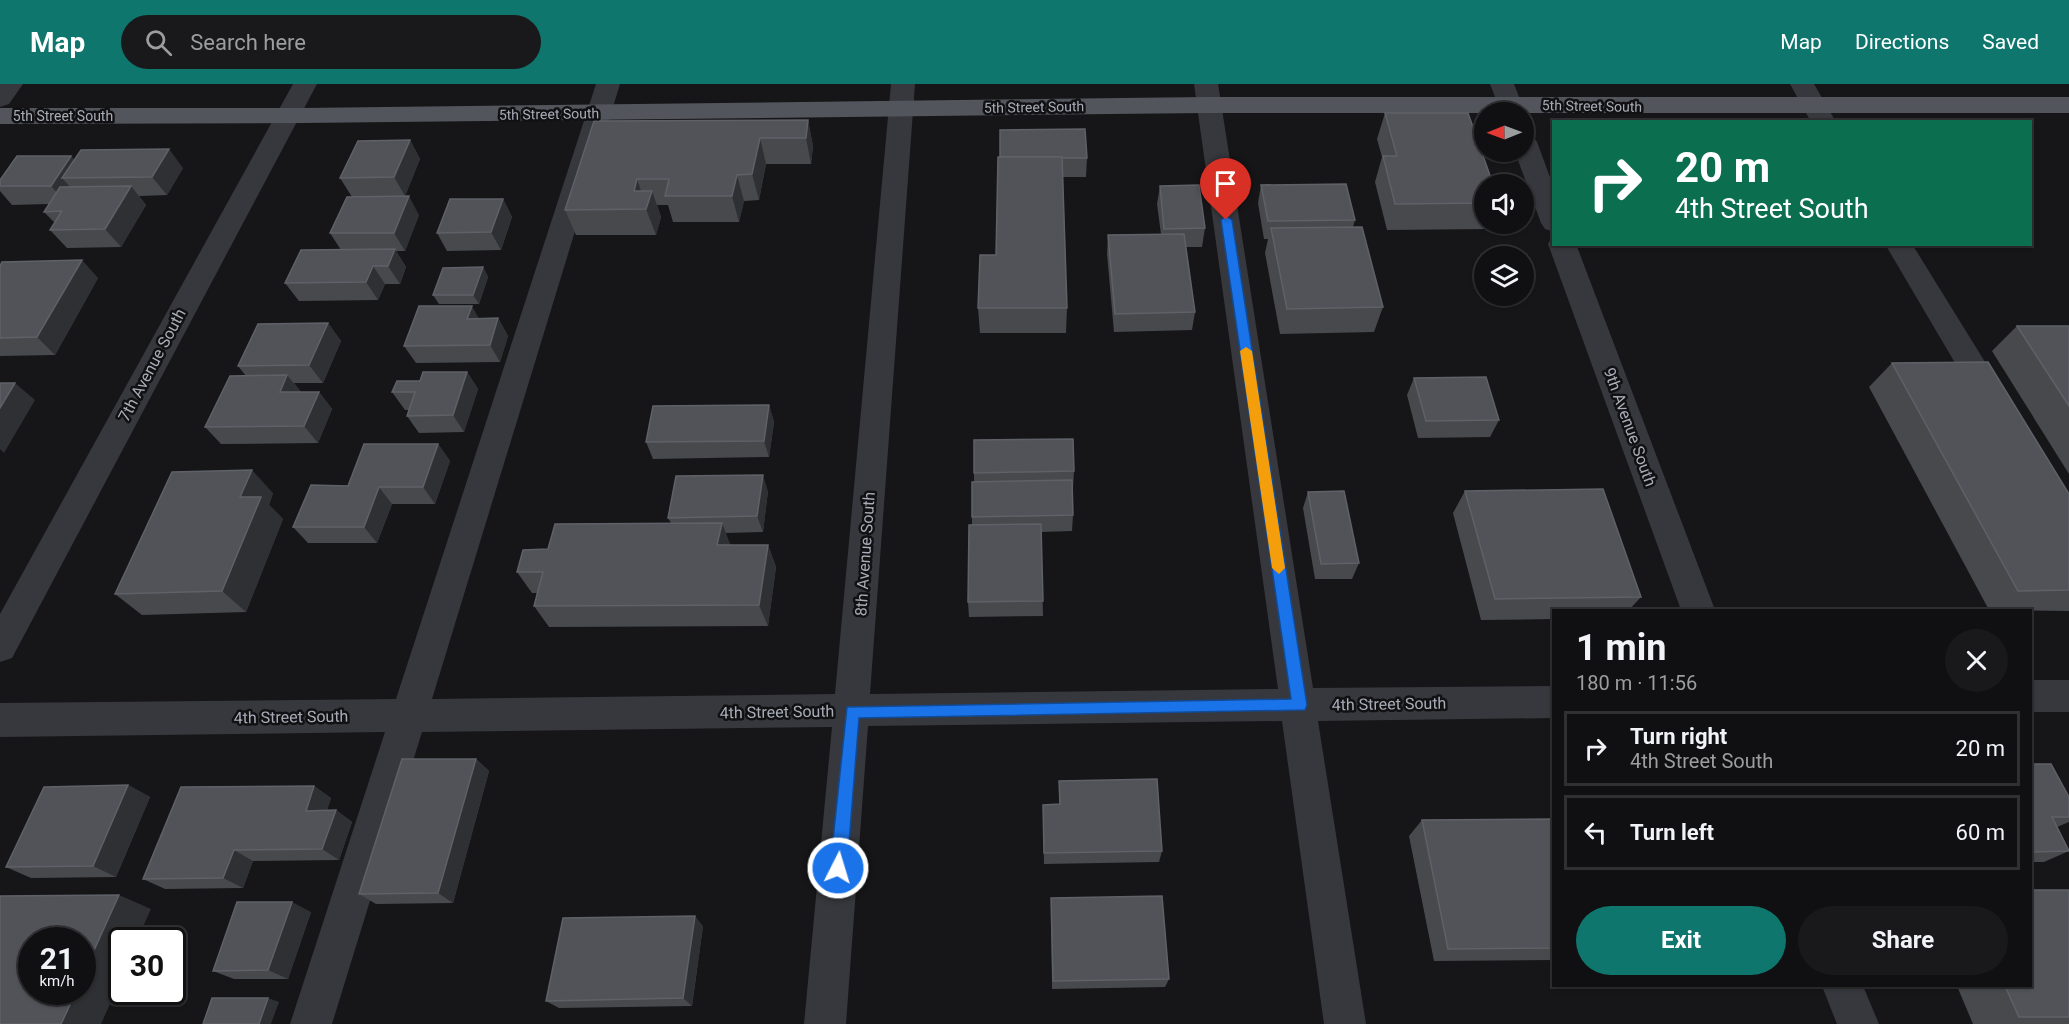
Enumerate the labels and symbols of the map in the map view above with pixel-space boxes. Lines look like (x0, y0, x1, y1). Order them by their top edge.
street label: 5th Street South (1542, 97, 1642, 115)
street label: 5th Street South (984, 98, 1084, 116)
north arrow (1474, 102, 1534, 162)
street label: 5th Street South (499, 105, 599, 123)
street label: 5th Street South (13, 108, 113, 124)
pin (1200, 158, 1251, 220)
street label: 7th Avenue South (114, 305, 190, 425)
street label: 9th Avenue South (1600, 365, 1660, 489)
street label: 8th Avenue South (851, 491, 879, 617)
street label: 4th Street South (1331, 694, 1447, 714)
street label: 4th Street South (719, 702, 835, 722)
street label: 4th Street South (233, 707, 349, 727)
position arrow (806, 836, 870, 900)
speed limit sign: 30 (108, 927, 186, 1005)

